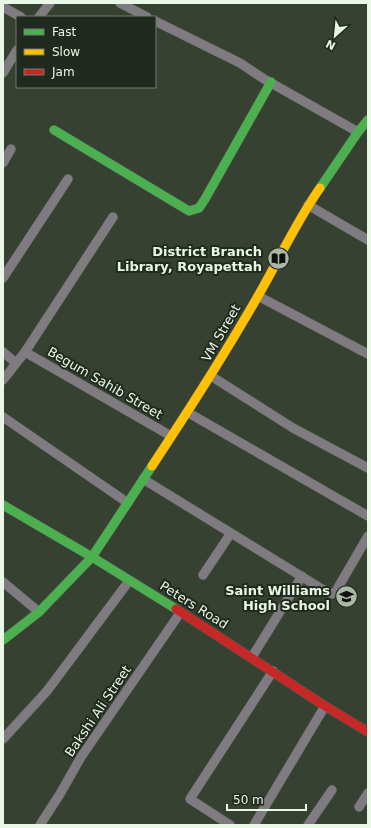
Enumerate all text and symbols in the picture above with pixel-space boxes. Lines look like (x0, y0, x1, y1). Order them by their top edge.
legend (16, 16, 156, 88)
north arrow (315, 16, 355, 56)
text: Fast (52, 25, 76, 39)
text: N (324, 37, 338, 52)
text: Slow (52, 45, 80, 59)
text: Jam (51, 65, 75, 79)
place label: District Branch Library, Royapettah (117, 244, 262, 274)
library icon: District Branch Library, Royapettah (265, 245, 291, 271)
street label: VM Street (199, 302, 243, 364)
street label: Begum Sahib Street (45, 344, 165, 422)
street label: Peters Road (157, 578, 231, 632)
place label: Saint Williams High School (225, 583, 330, 613)
school or university icon: Saint Williams High School (333, 584, 359, 610)
street label: Bakshi Ali Street (62, 662, 134, 760)
scale bar (227, 786, 306, 812)
text: 50 m (233, 793, 264, 807)

